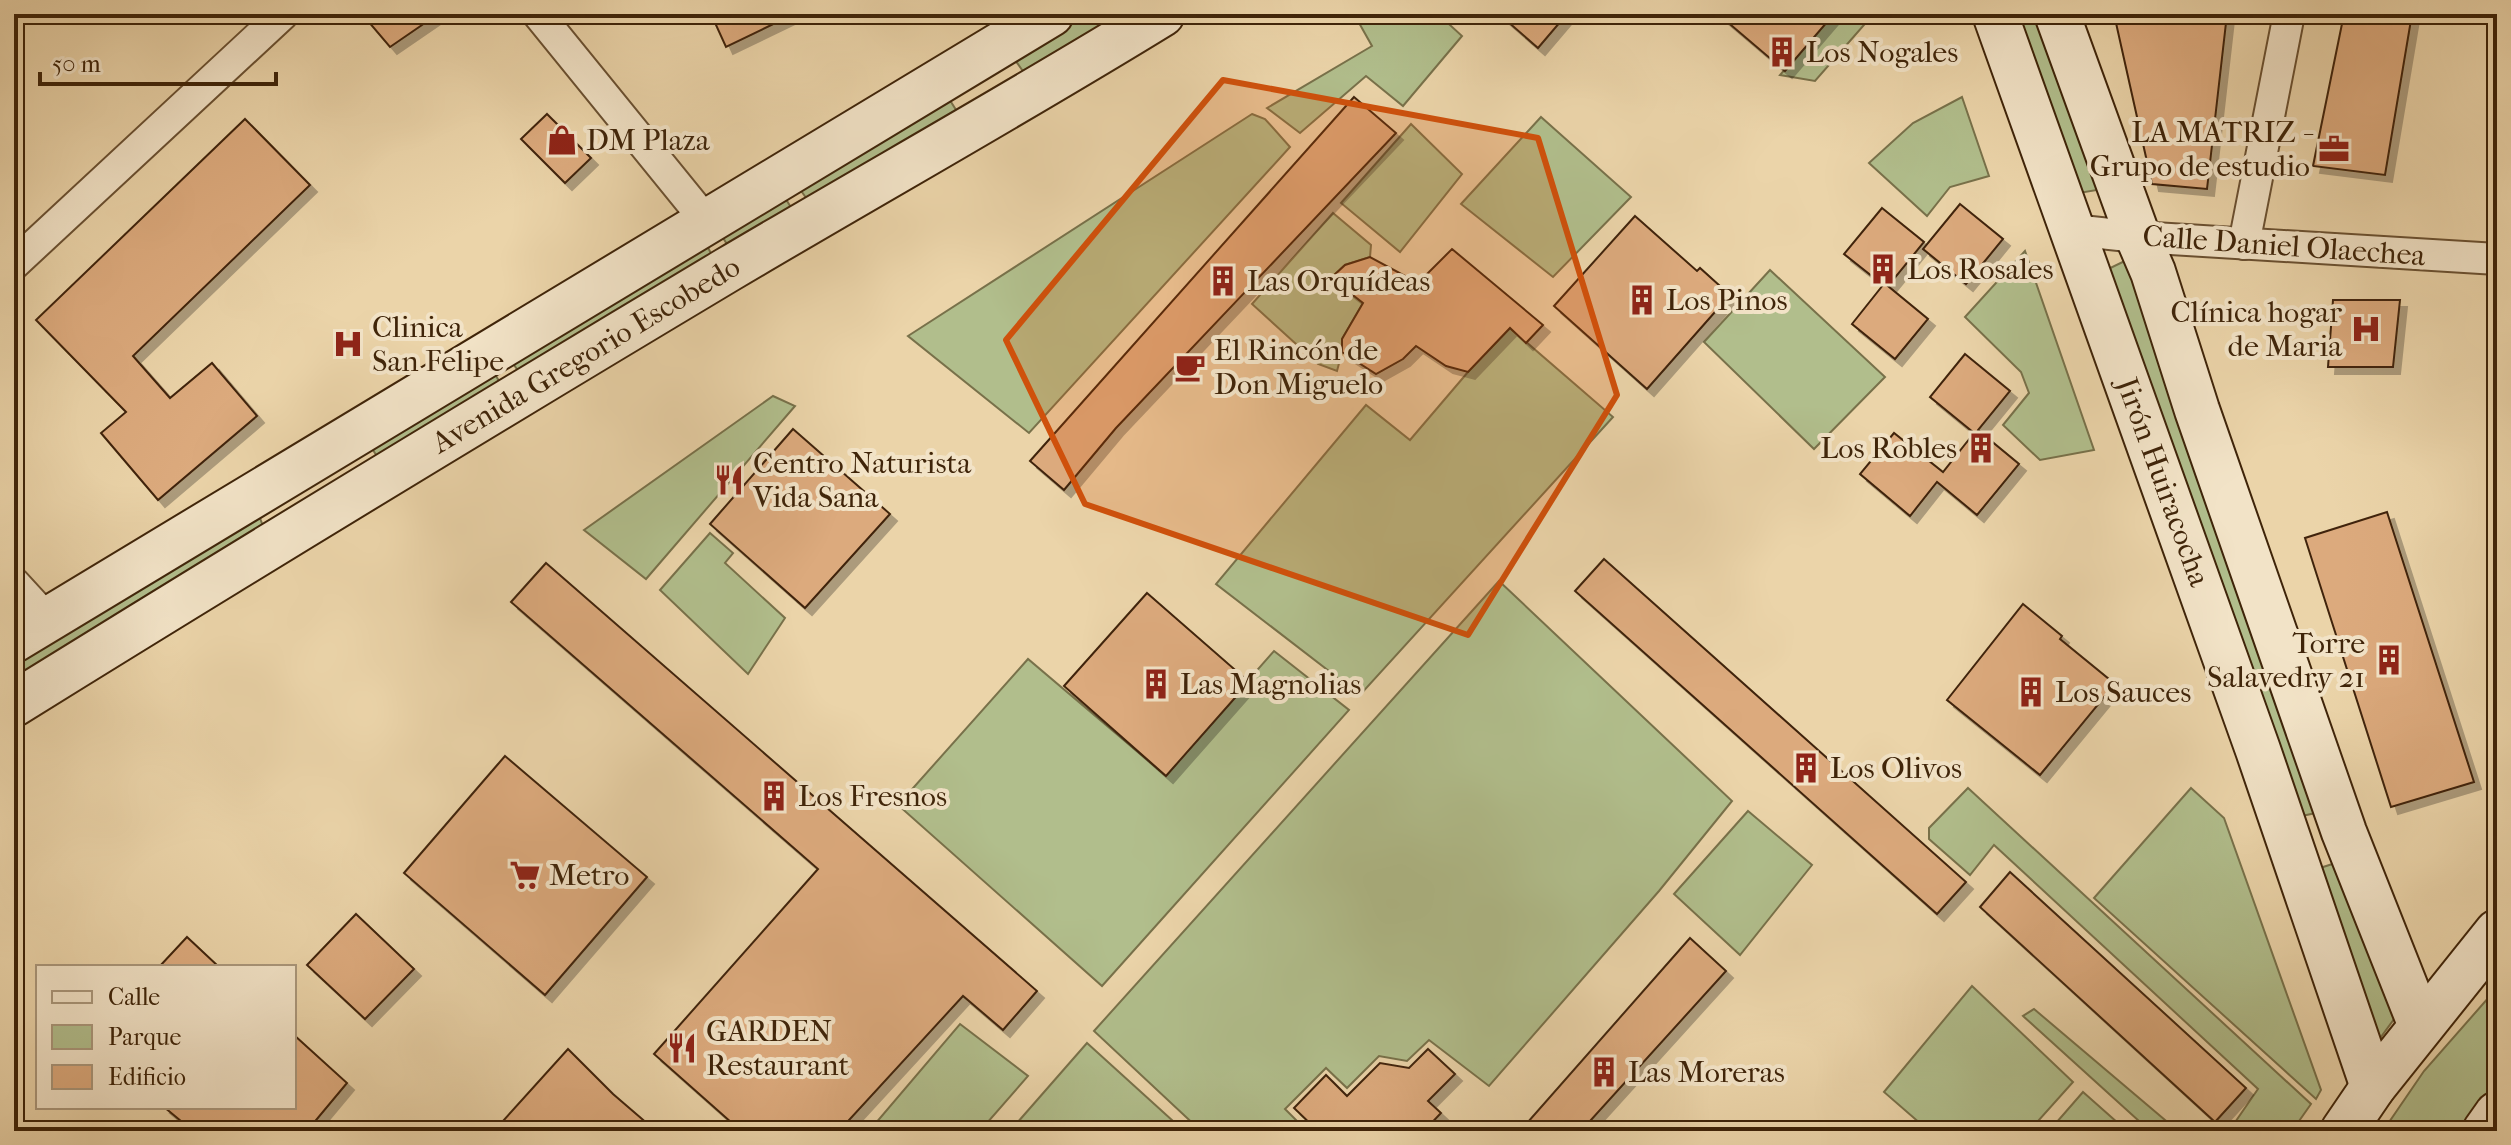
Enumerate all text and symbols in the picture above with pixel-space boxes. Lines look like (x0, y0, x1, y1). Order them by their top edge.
building icon: Los Nogales (1765, 35, 1799, 69)
place label: Los Nogales (1806, 35, 1958, 70)
scale bar (40, 36, 276, 86)
text: 50 m (52, 50, 101, 78)
place label: LA MATRIZ - Grupo de estudio (2090, 115, 2314, 184)
shop icon: DM Plaza (545, 123, 579, 157)
place label: DM Plaza (586, 123, 711, 158)
office icon: LA MATRIZ - Grupo de estudio (2317, 132, 2351, 166)
street label: Calle Daniel Olaechea (2141, 219, 2428, 273)
street label: Avenida Gregorio Escobedo (425, 249, 746, 461)
building icon: Los Rosales (1866, 252, 1900, 286)
place label: Los Rosales (1907, 252, 2053, 287)
building icon: Las Orquídeas (1206, 264, 1240, 298)
place label: Las Orquídeas (1247, 264, 1430, 299)
building icon: Los Pinos (1625, 283, 1659, 317)
place label: Los Pinos (1666, 283, 1787, 318)
place label: Clínica hogar de Maria (2170, 295, 2343, 364)
place label: Clinica San Felipe (372, 310, 504, 379)
hospital icon: Clínica hogar de Maria (2349, 312, 2383, 346)
hospital icon: Clinica San Felipe (331, 327, 365, 361)
place label: El Rincón de Don Miguelo (1214, 333, 1383, 402)
cafe icon: El Rincón de Don Miguelo (1173, 350, 1207, 384)
street label: Jirón Huiracocha (2108, 371, 2217, 592)
place label: Los Robles (1820, 431, 1957, 466)
building icon: Los Robles (1964, 431, 1998, 465)
place label: Centro Naturista Vida Sana (752, 446, 972, 515)
restaurant icon: Centro Naturista Vida Sana (712, 463, 746, 497)
place label: Torre Salavedry 21 (2207, 626, 2365, 695)
building icon: Torre Salavedry 21 (2372, 643, 2406, 677)
building icon: Las Magnolias (1139, 667, 1173, 701)
place label: Las Magnolias (1180, 667, 1361, 702)
building icon: Los Sauces (2014, 675, 2048, 709)
place label: Los Sauces (2055, 675, 2191, 710)
building icon: Los Olivos (1789, 751, 1823, 785)
place label: Los Olivos (1830, 751, 1962, 786)
building icon: Los Fresnos (757, 779, 791, 813)
place label: Los Fresnos (798, 779, 947, 814)
supermarket icon: Metro (508, 858, 542, 892)
place label: Metro (549, 858, 629, 893)
legend (36, 965, 296, 1109)
text: Calle (108, 983, 160, 1011)
place label: GARDEN Restaurant (706, 1014, 850, 1083)
text: Parque (108, 1023, 181, 1051)
restaurant icon: GARDEN Restaurant (665, 1031, 699, 1065)
building icon: Las Moreras (1587, 1055, 1621, 1089)
place label: Las Moreras (1628, 1055, 1785, 1090)
text: Edificio (108, 1063, 186, 1091)

